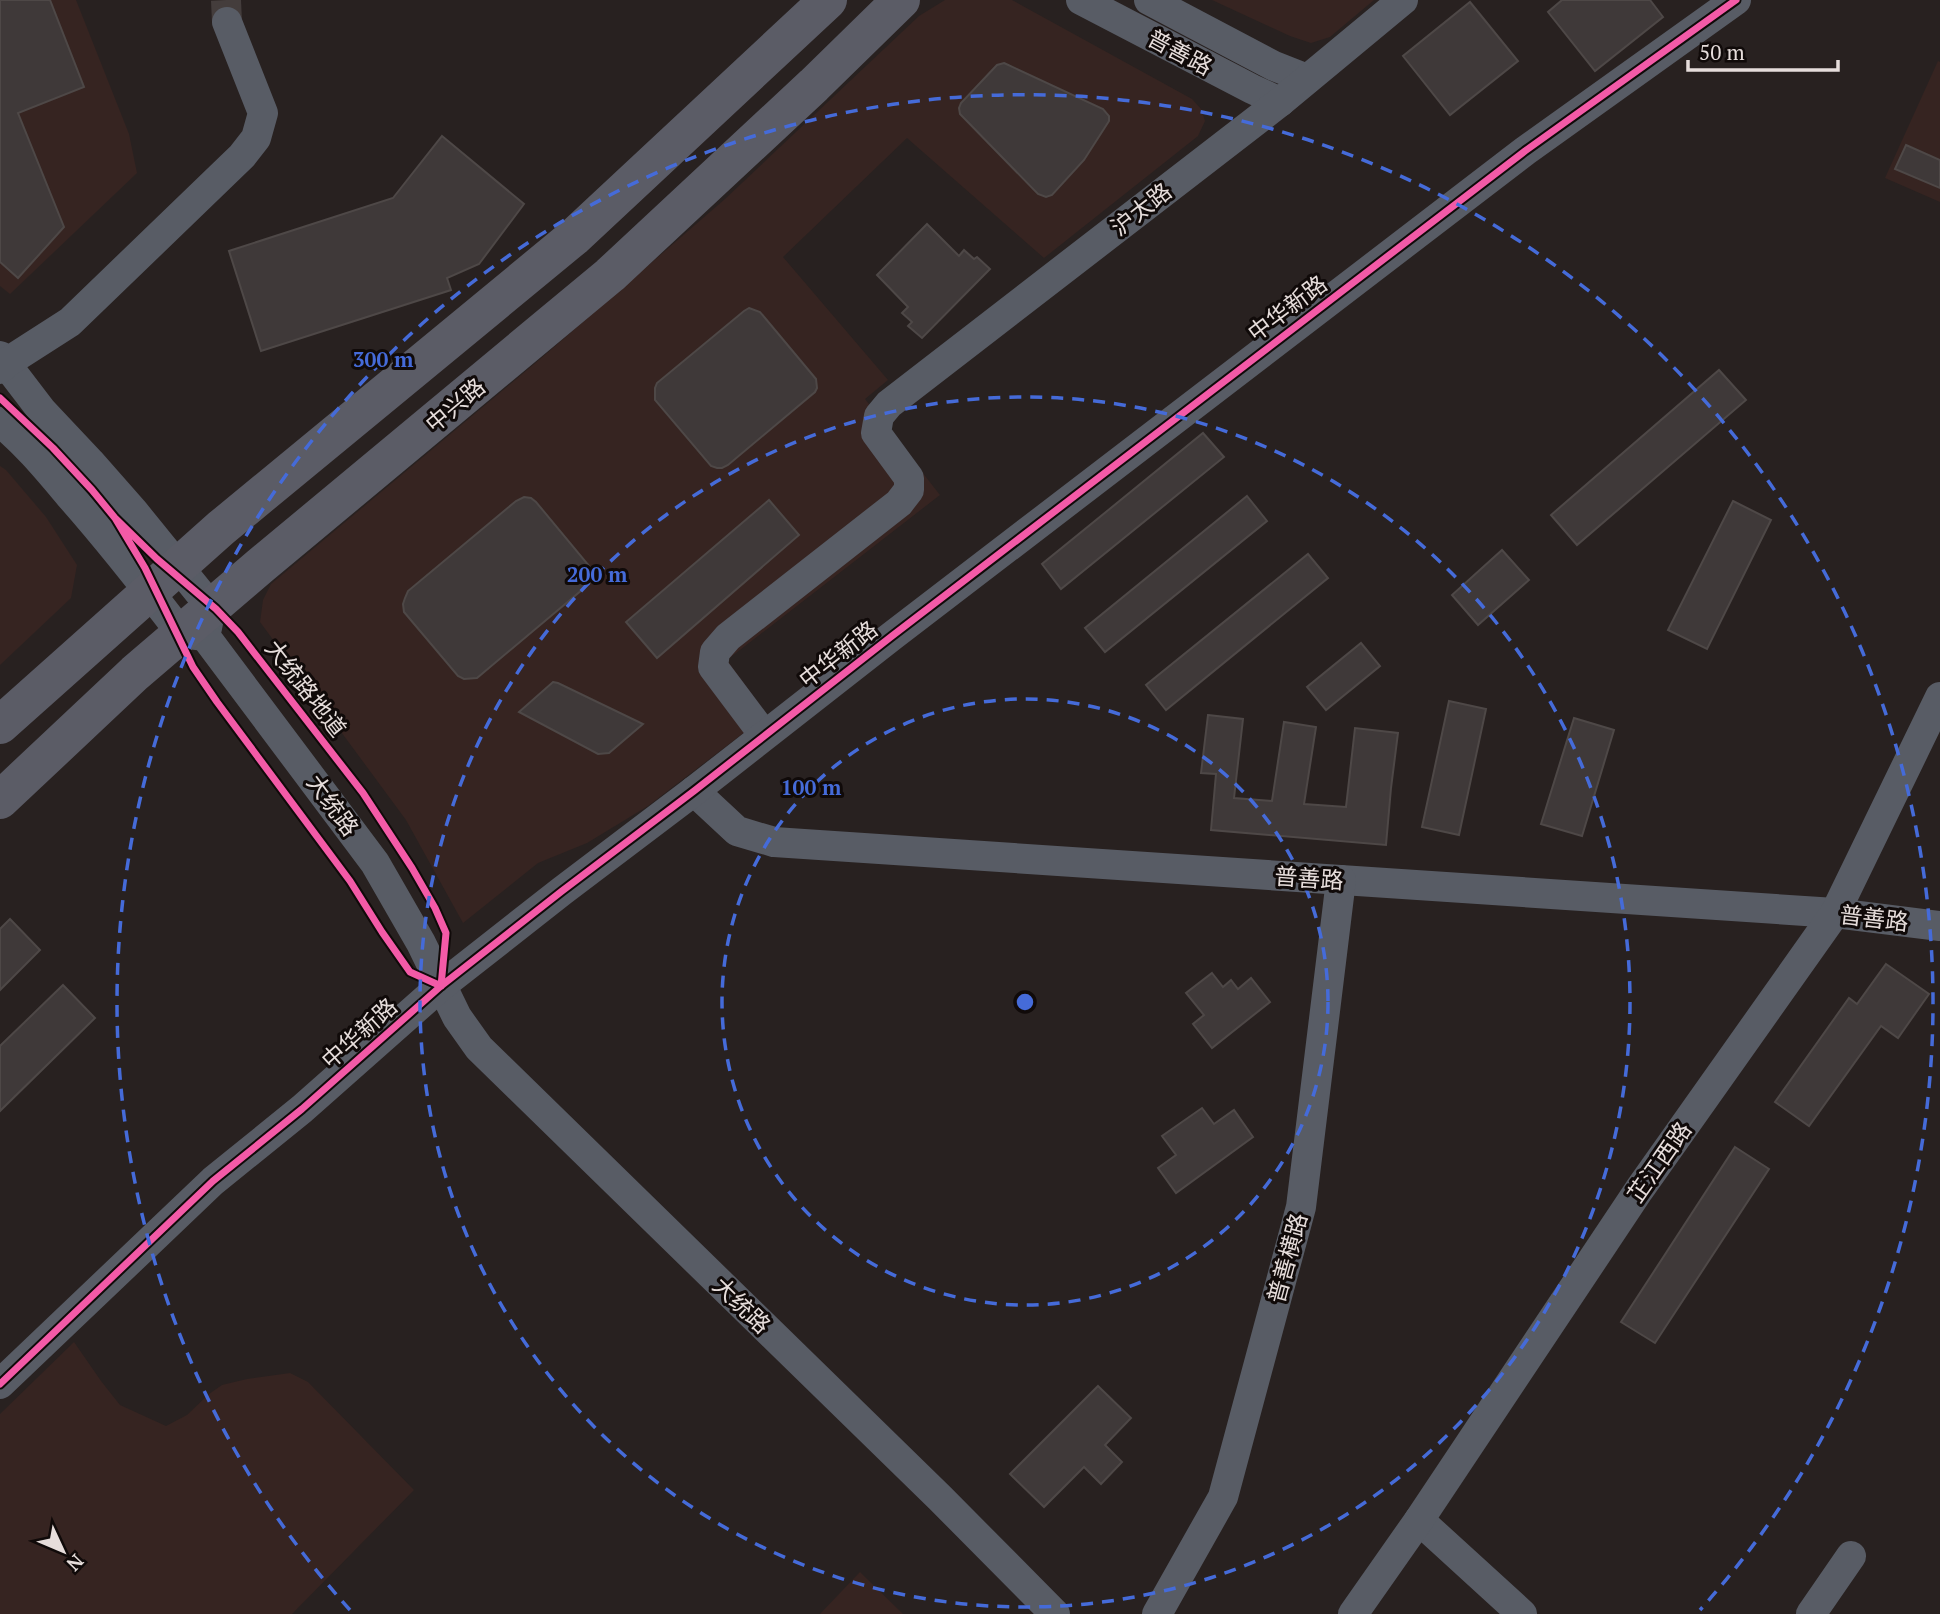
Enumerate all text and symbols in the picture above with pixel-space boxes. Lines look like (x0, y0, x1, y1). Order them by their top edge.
street label: 普善路 (1142, 22, 1218, 82)
scale bar (1688, 28, 1839, 72)
text: 50 m (1699, 38, 1745, 66)
street label: 沪太路 (1104, 176, 1178, 242)
street label: 中华新路 (1241, 268, 1333, 348)
text: 300 m (353, 345, 414, 373)
street label: 中兴路 (419, 371, 491, 439)
text: 200 m (567, 560, 628, 588)
street label: 中华新路 (792, 613, 884, 695)
street label: 大统路地道 (258, 633, 354, 743)
street label: 大统路 (300, 768, 366, 842)
text: 100 m (781, 773, 842, 801)
street label: 普善路 (1274, 860, 1344, 896)
street label: 普善路 (1838, 898, 1910, 938)
centre of rings (1013, 990, 1037, 1014)
street label: 中华新路 (314, 991, 404, 1075)
street label: 芷江西路 (1620, 1115, 1698, 1209)
street label: 普善横路 (1260, 1210, 1314, 1306)
street label: 大统路 (706, 1270, 778, 1340)
north arrow (28, 1516, 98, 1586)
text: N (61, 1549, 90, 1577)

